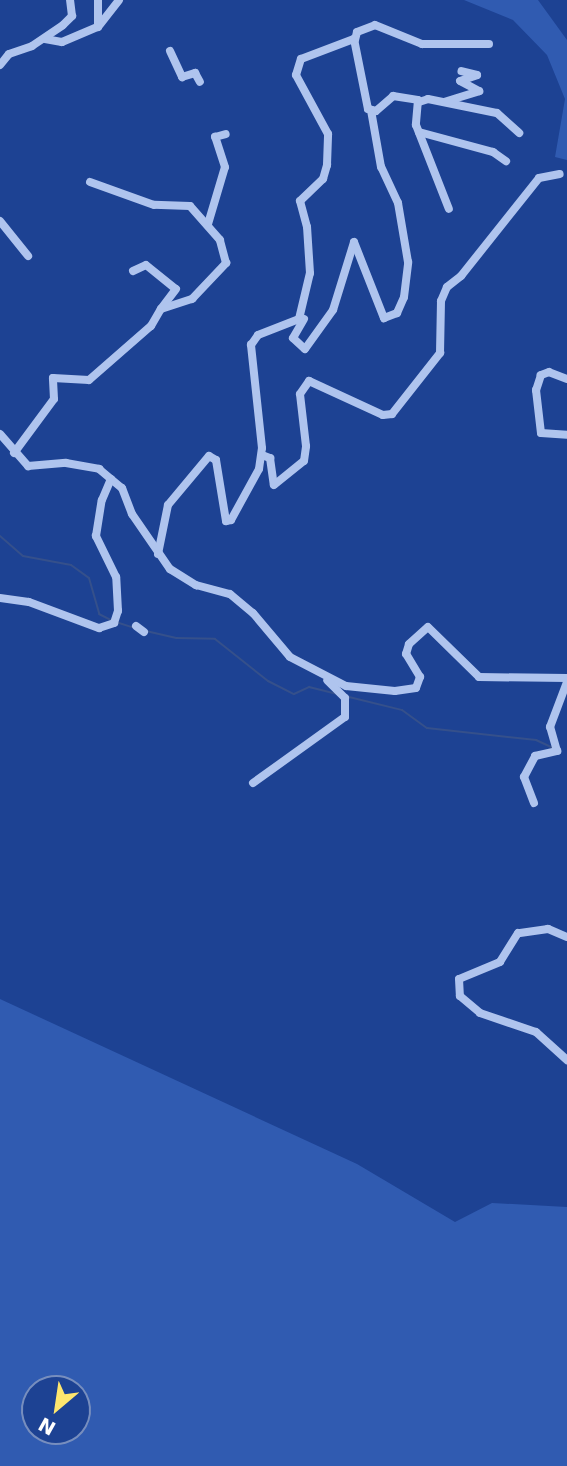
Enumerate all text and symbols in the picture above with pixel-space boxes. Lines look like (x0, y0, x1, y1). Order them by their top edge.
north arrow (21, 1375, 91, 1445)
text: N (34, 1413, 59, 1440)

